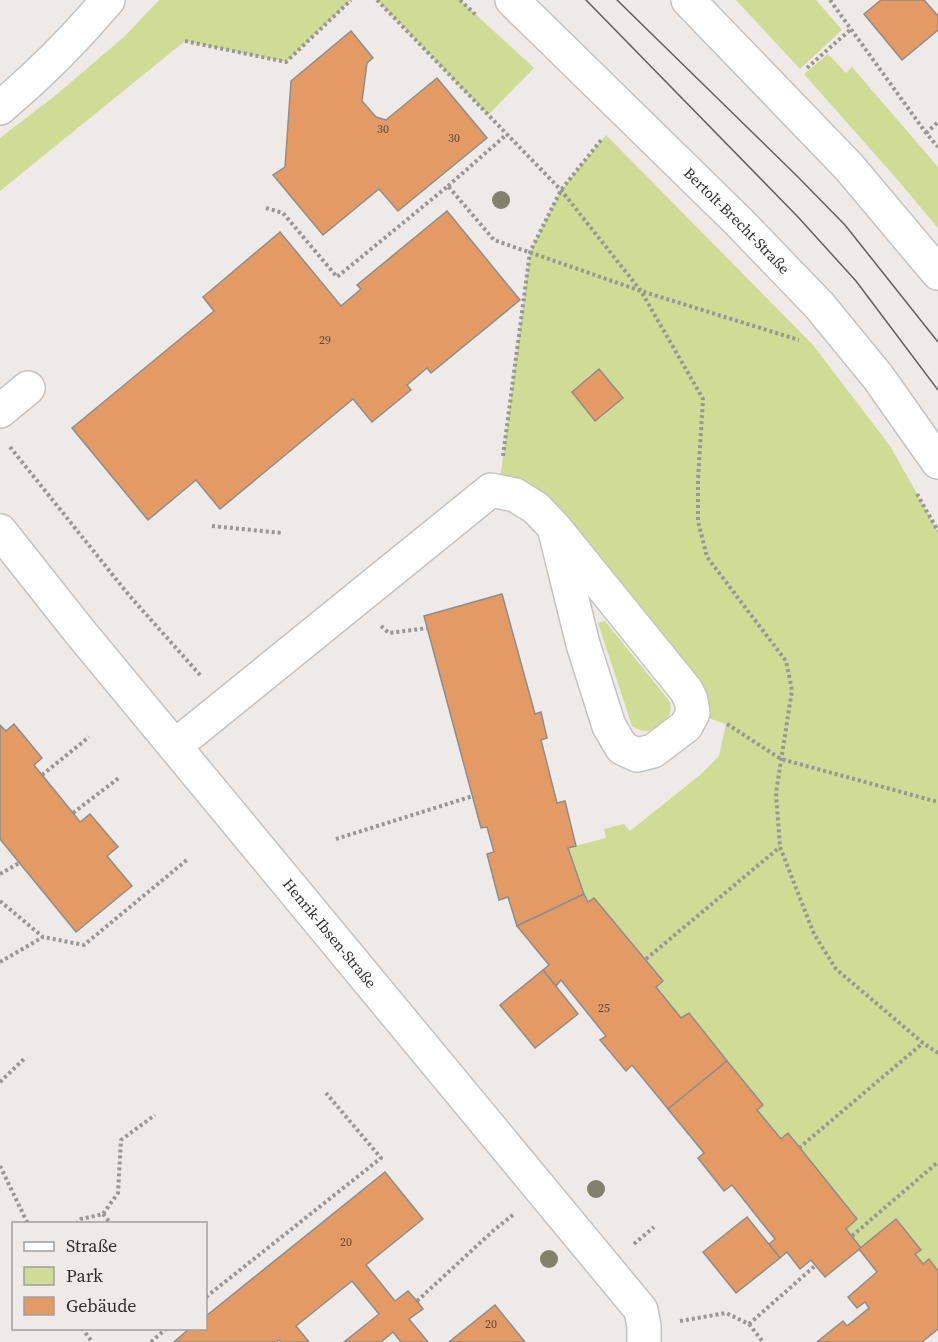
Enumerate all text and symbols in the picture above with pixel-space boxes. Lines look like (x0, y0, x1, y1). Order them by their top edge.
house number: 30 (377, 121, 389, 137)
house number: 30 (448, 130, 460, 146)
street label: Bertolt-Brecht-Straße (679, 163, 795, 279)
house number: 29 (319, 332, 331, 348)
street label: Henrik-Ibsen-Straße (278, 874, 382, 993)
house number: 25 (598, 1000, 610, 1016)
legend (12, 1222, 207, 1330)
text: Straße (66, 1233, 117, 1258)
house number: 20 (340, 1234, 352, 1250)
text: Park (66, 1263, 103, 1288)
text: Gebäude (66, 1293, 137, 1318)
house number: 20 (485, 1316, 497, 1332)

